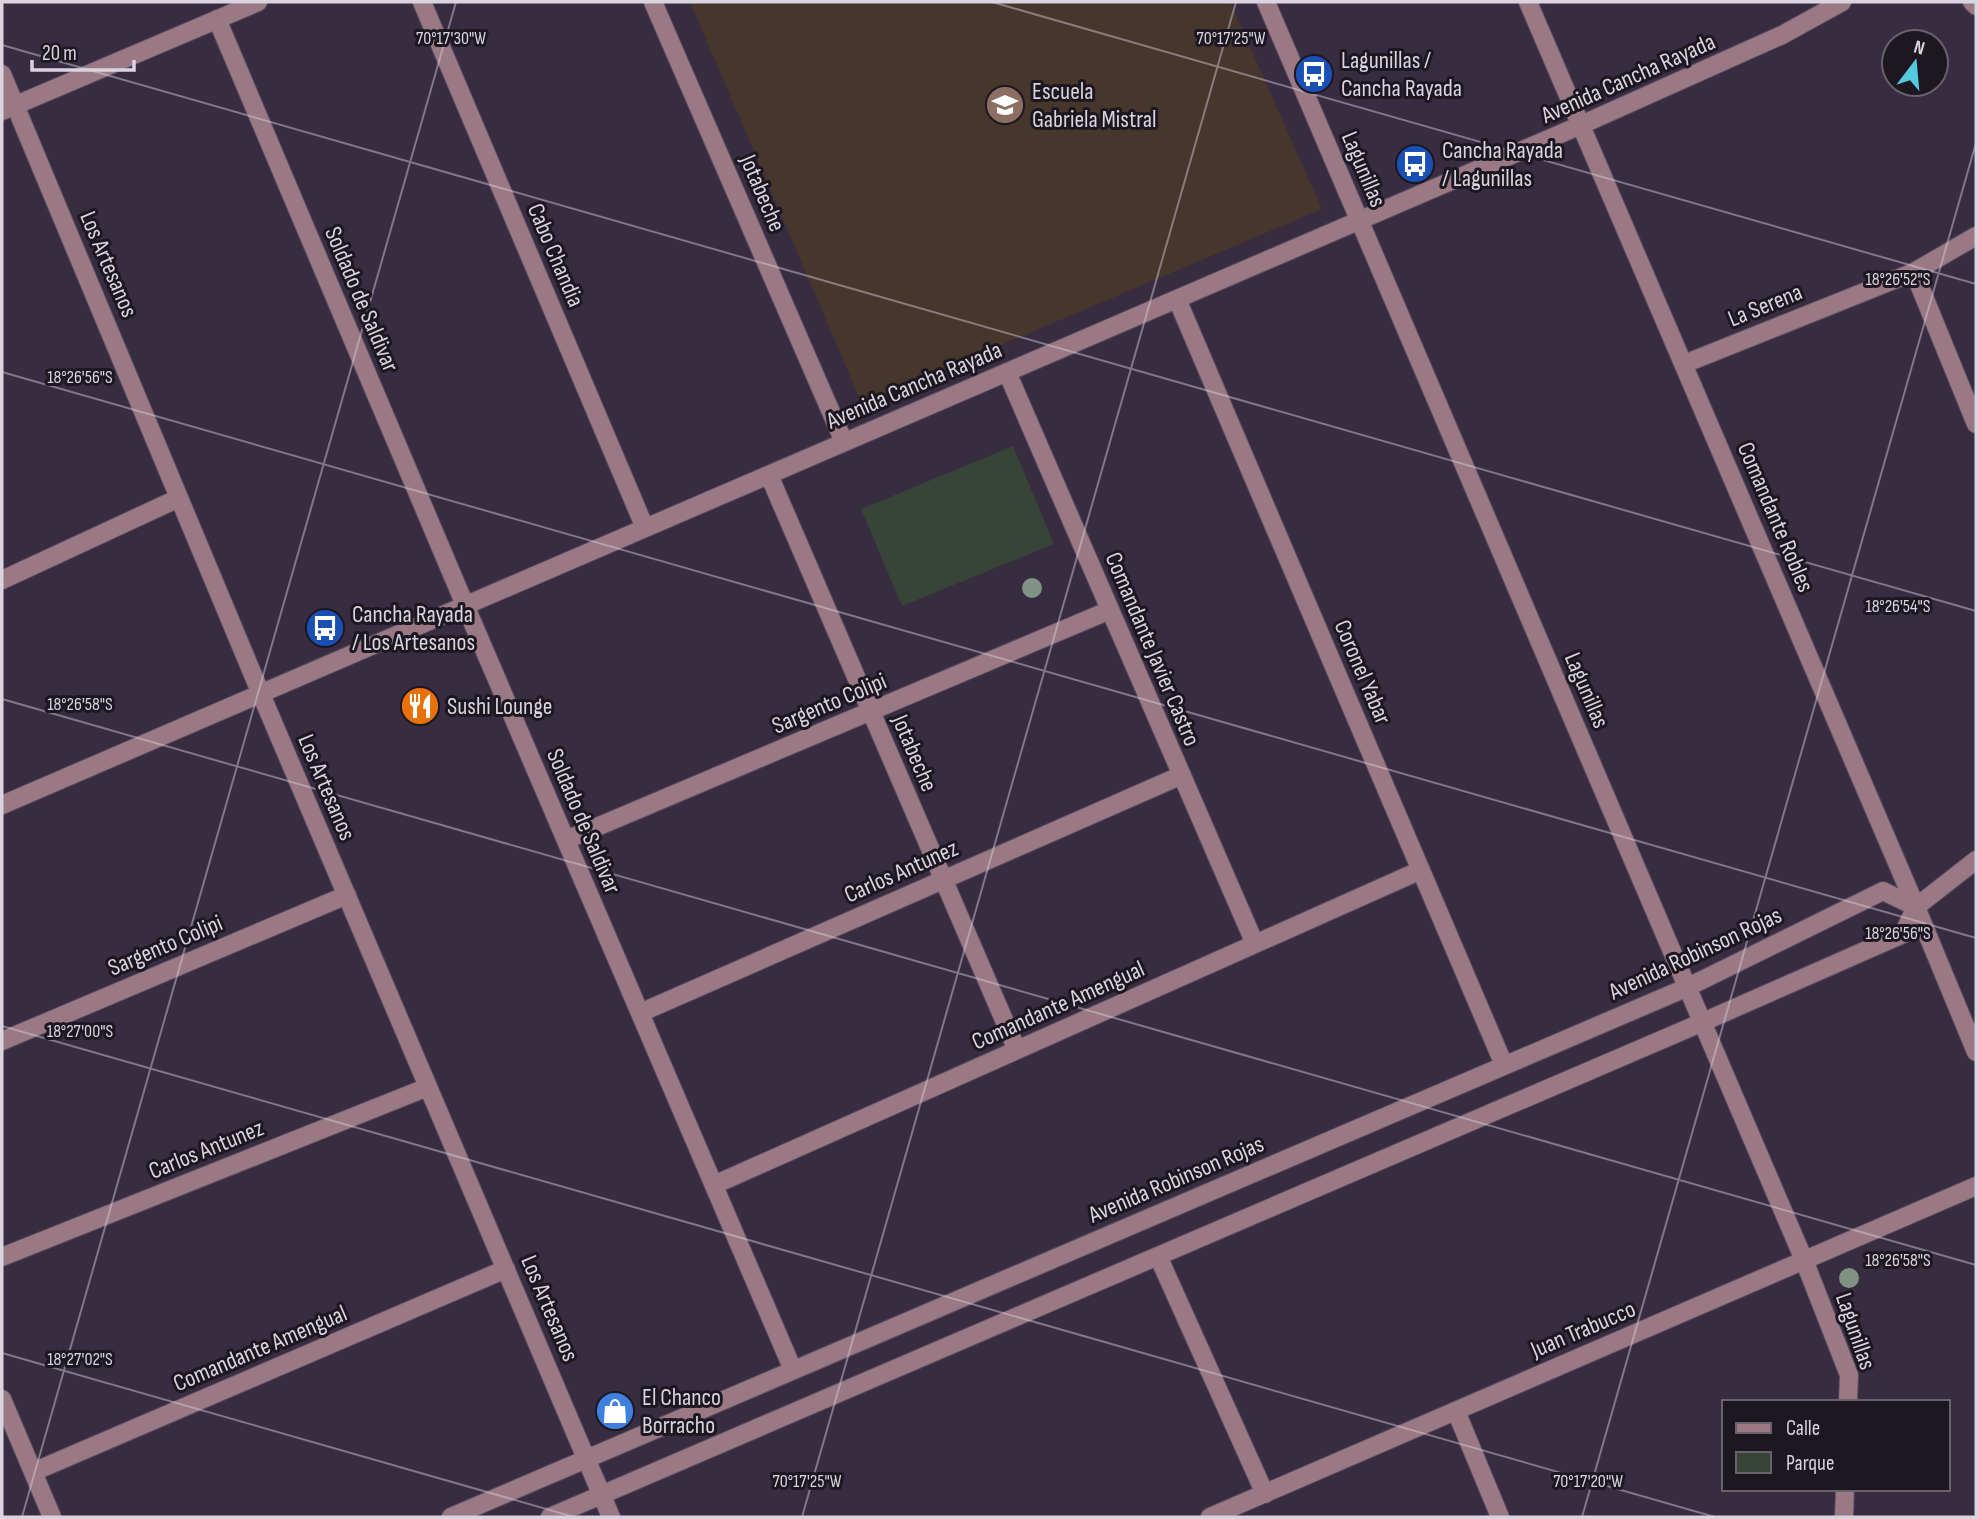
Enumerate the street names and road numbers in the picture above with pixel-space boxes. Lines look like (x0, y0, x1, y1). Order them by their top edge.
street label: Avenida Cancha Rayada (1536, 27, 1720, 130)
street label: Lagunillas (1335, 127, 1392, 211)
street label: Jotabeche (733, 150, 792, 236)
street label: Cabo Chandia (521, 199, 590, 311)
street label: Los Artesanos (73, 207, 144, 322)
street label: Soldado de Saldivar (318, 222, 405, 376)
street label: La Serena (1724, 277, 1807, 333)
street label: Avenida Cancha Rayada (821, 335, 1006, 436)
street label: Comandante Robles (1731, 438, 1820, 597)
street label: Comandante Javier Castro (1099, 548, 1206, 750)
street label: Coronel Yabar (1328, 616, 1397, 729)
street label: Lagunillas (1558, 648, 1615, 732)
street label: Sargento Colipi (768, 666, 891, 741)
street label: Jotabeche (885, 710, 944, 796)
street label: Los Artesanos (291, 730, 362, 845)
street label: Soldado de Saldivar (540, 744, 627, 898)
street label: Carlos Antunez (840, 833, 963, 909)
street label: Avenida Robinson Rojas (1603, 901, 1786, 1007)
street label: Sargento Colipi (104, 908, 227, 983)
street label: Comandante Amengual (967, 954, 1149, 1057)
street label: Carlos Antunez (145, 1113, 268, 1186)
street label: Avenida Robinson Rojas (1083, 1129, 1268, 1230)
street label: Los Artesanos (514, 1251, 585, 1366)
street label: Lagunillas (1829, 1289, 1882, 1373)
street label: Juan Trabucco (1526, 1294, 1640, 1365)
street label: Comandante Amengual (169, 1299, 351, 1398)

